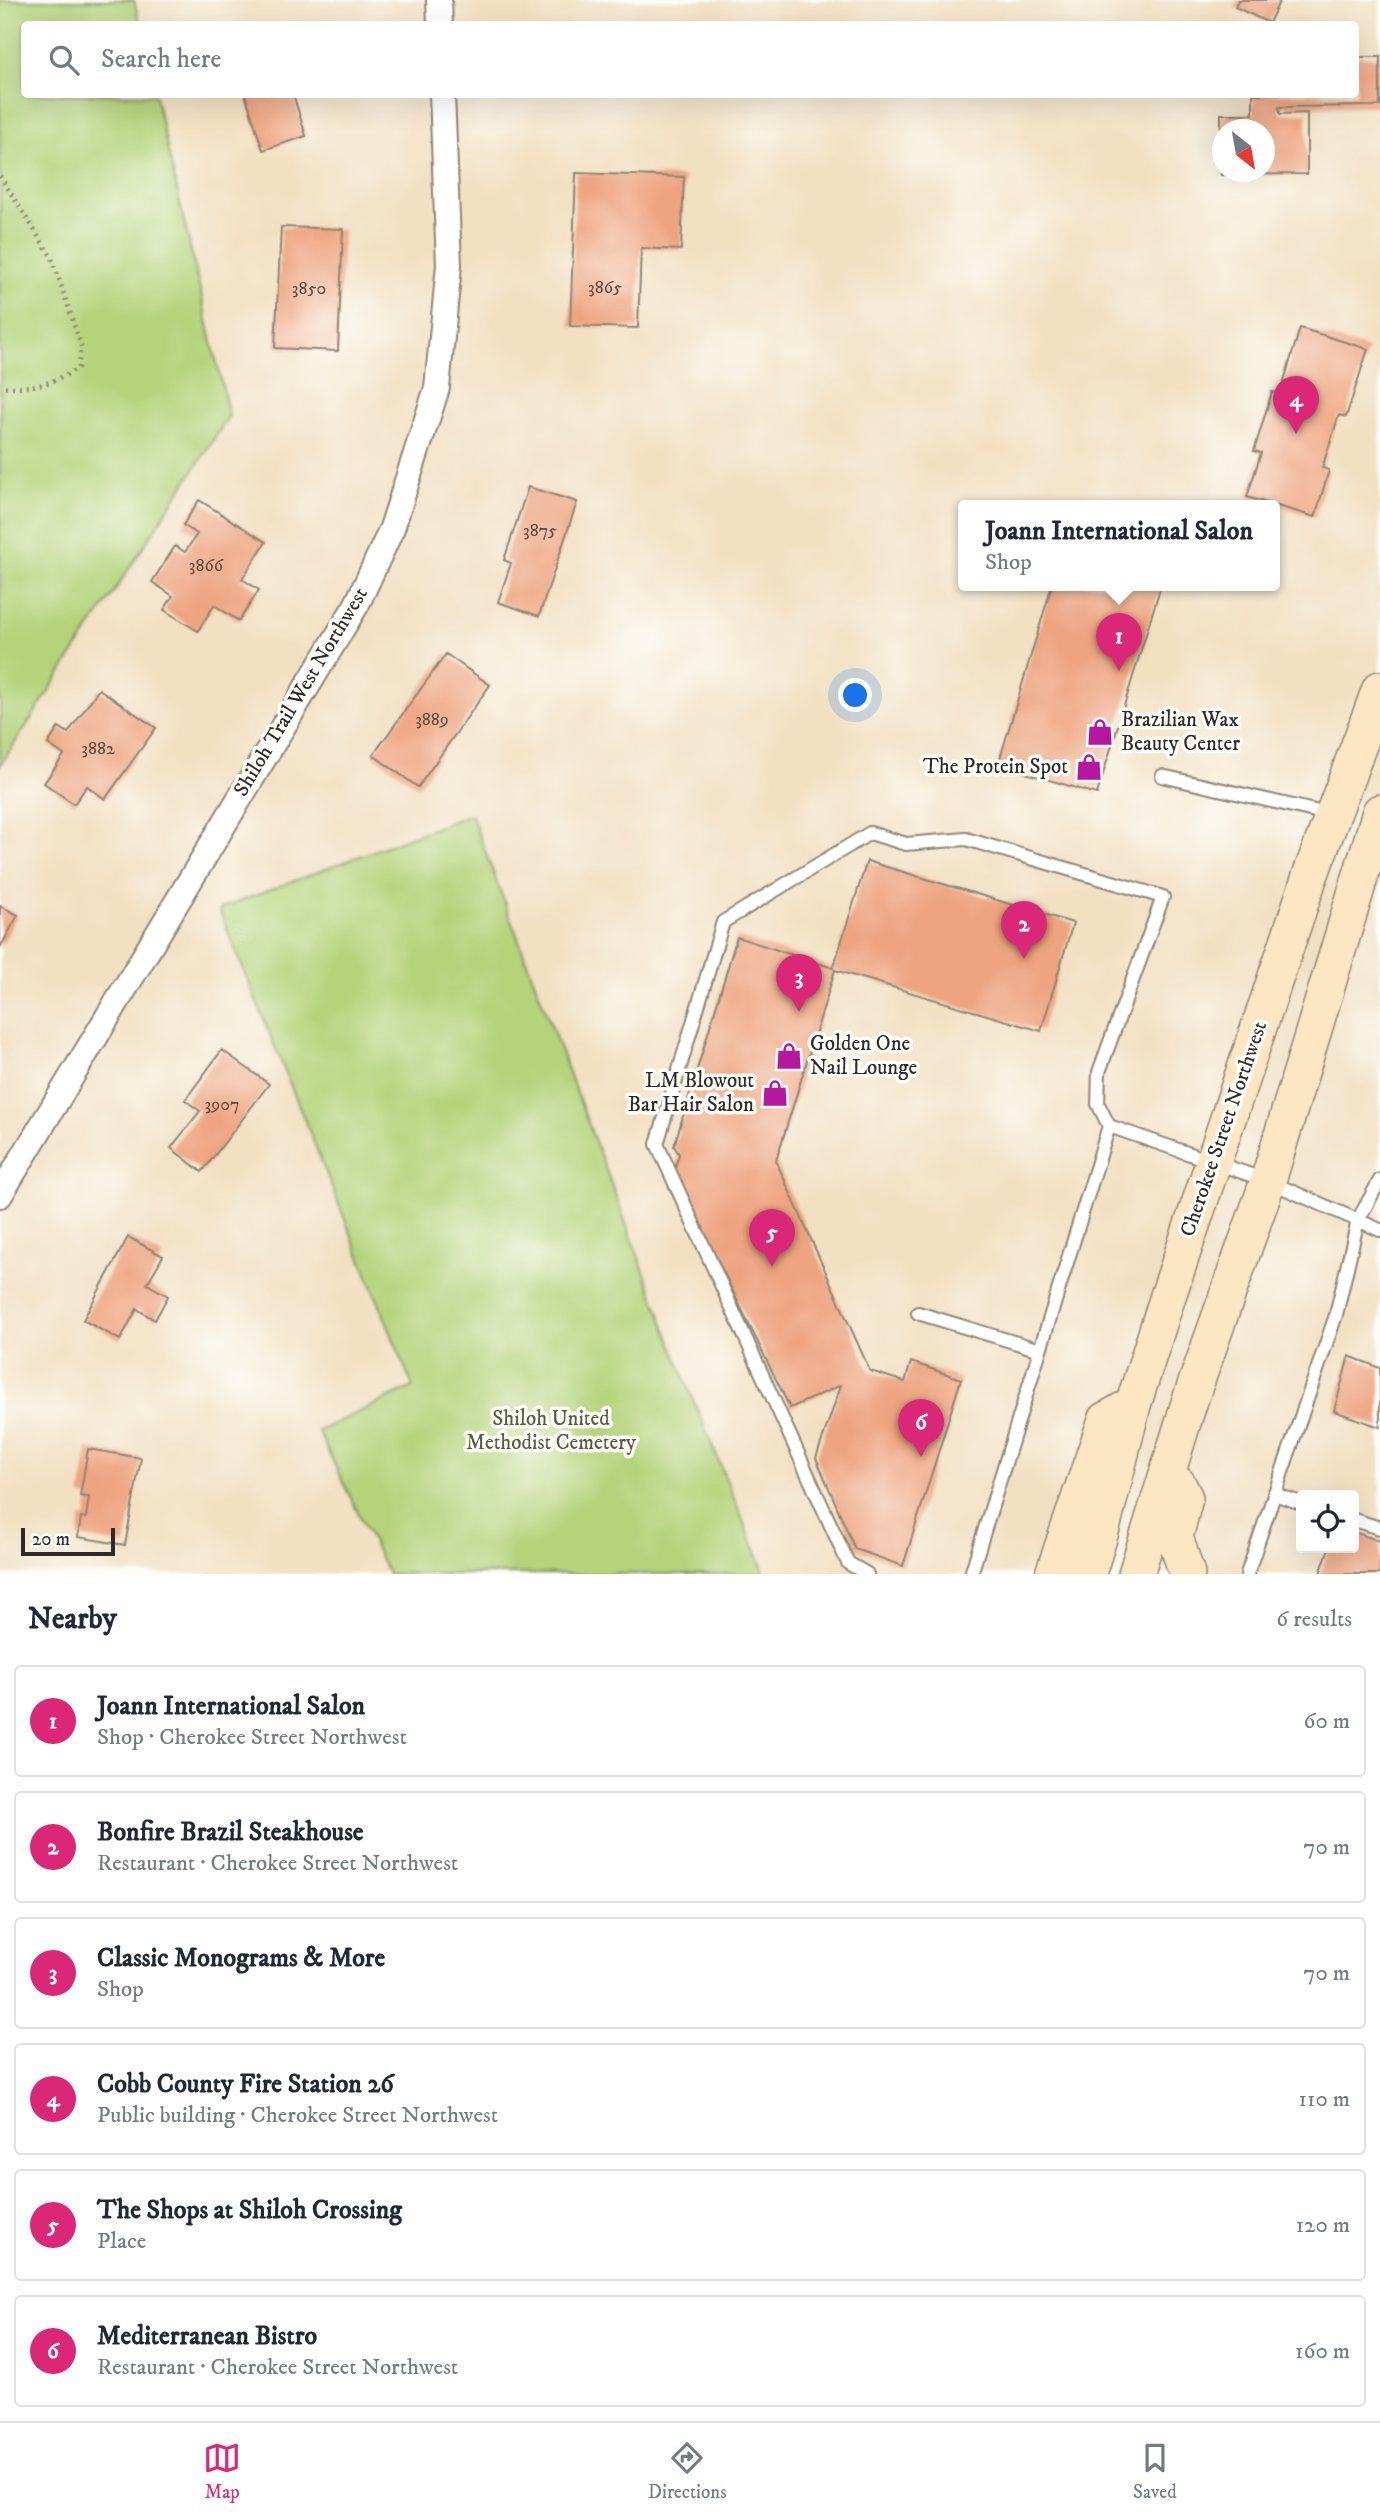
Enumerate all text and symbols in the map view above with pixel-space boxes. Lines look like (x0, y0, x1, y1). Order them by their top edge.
search box (21, 21, 1359, 98)
icon: search (45, 41, 83, 79)
text: Search here (101, 43, 221, 76)
north arrow (1212, 119, 1275, 182)
house number: 3865 (588, 277, 622, 299)
house number: 3850 (292, 278, 326, 300)
pin: 4 (1273, 376, 1319, 434)
popup (958, 500, 1280, 591)
text: Joann International Salon (985, 515, 1253, 548)
house number: 3875 (523, 520, 557, 542)
text: Shop (985, 548, 1032, 577)
house number: 3866 (189, 555, 224, 577)
street label: Shiloh Trail West Northwest (228, 582, 374, 801)
pin: 1 (1096, 613, 1142, 671)
your location (838, 678, 872, 712)
place label: Brazilian Wax Beauty Center (1121, 707, 1240, 757)
house number: 3889 (415, 709, 449, 731)
shop icon: Brazilian Wax Beauty Center (1085, 717, 1115, 747)
house number: 3882 (81, 738, 115, 760)
shop icon: The Protein Spot (1074, 752, 1104, 782)
place label: The Protein Spot (923, 754, 1068, 780)
pin: 2 (1001, 901, 1047, 959)
pin: 3 (776, 954, 822, 1012)
street label: Cherokee Street Northwest (1175, 1018, 1273, 1240)
place label: Golden One Nail Lounge (810, 1031, 918, 1081)
shop icon: Golden One Nail Lounge (774, 1041, 804, 1071)
place label: LM Blowout Bar Hair Salon (628, 1068, 754, 1118)
shop icon: LM Blowout Bar Hair Salon (760, 1078, 790, 1108)
house number: 3907 (205, 1094, 239, 1116)
pin: 5 (749, 1209, 795, 1267)
pin: 6 (898, 1399, 944, 1457)
park label: Shiloh United Methodist Cemetery (466, 1406, 637, 1456)
map controls (1296, 1490, 1359, 1553)
button: locate (1296, 1490, 1359, 1553)
scale bar (21, 1525, 116, 1557)
text: 20 m (32, 1528, 70, 1551)
text: Nearby (28, 1601, 117, 1638)
text: 6 results (1276, 1605, 1352, 1634)
text: Joann International Salon (97, 1690, 365, 1723)
text: 1 (49, 1707, 57, 1736)
text: 60 m (1303, 1707, 1350, 1736)
text: Shop · Cherokee Street Northwest (97, 1723, 407, 1752)
text: Bonfire Brazil Steakhouse (97, 1816, 364, 1849)
text: 2 (47, 1833, 59, 1862)
text: 70 m (1303, 1833, 1350, 1862)
text: Restaurant · Cherokee Street Northwest (97, 1849, 458, 1878)
text: Classic Monograms & More (97, 1942, 385, 1975)
text: 3 (49, 1959, 57, 1988)
text: 70 m (1303, 1959, 1350, 1988)
text: Shop (97, 1975, 144, 2004)
text: Cobb County Fire Station 26 (97, 2068, 394, 2101)
text: 4 (46, 2085, 60, 2114)
text: 110 m (1299, 2085, 1350, 2114)
text: Public building · Cherokee Street Northwest (97, 2101, 498, 2130)
text: The Shops at Shiloh Crossing (97, 2194, 402, 2227)
text: 5 (47, 2211, 59, 2240)
text: 120 m (1296, 2211, 1350, 2240)
text: Place (97, 2227, 146, 2256)
text: Mediterranean Bistro (97, 2320, 317, 2353)
text: 6 (47, 2337, 59, 2366)
text: 160 m (1295, 2337, 1350, 2366)
text: Restaurant · Cherokee Street Northwest (97, 2353, 458, 2382)
tab: Map (203, 2439, 241, 2504)
tab: Directions (648, 2439, 727, 2504)
tab: Saved (1133, 2439, 1177, 2504)

